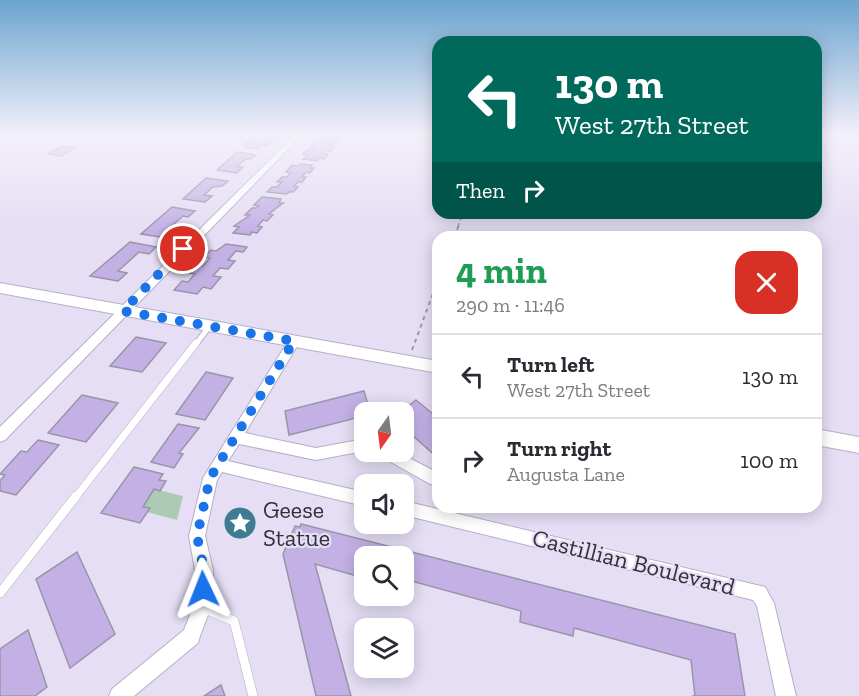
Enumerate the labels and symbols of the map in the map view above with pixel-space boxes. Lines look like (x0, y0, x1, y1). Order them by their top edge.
pin (157, 223, 208, 274)
north arrow (354, 402, 414, 462)
place label: Geese Statue (263, 495, 330, 552)
place icon: Geese Statue (222, 505, 258, 541)
street label: Castillian Boulevard (530, 523, 738, 601)
position arrow (171, 557, 235, 621)

